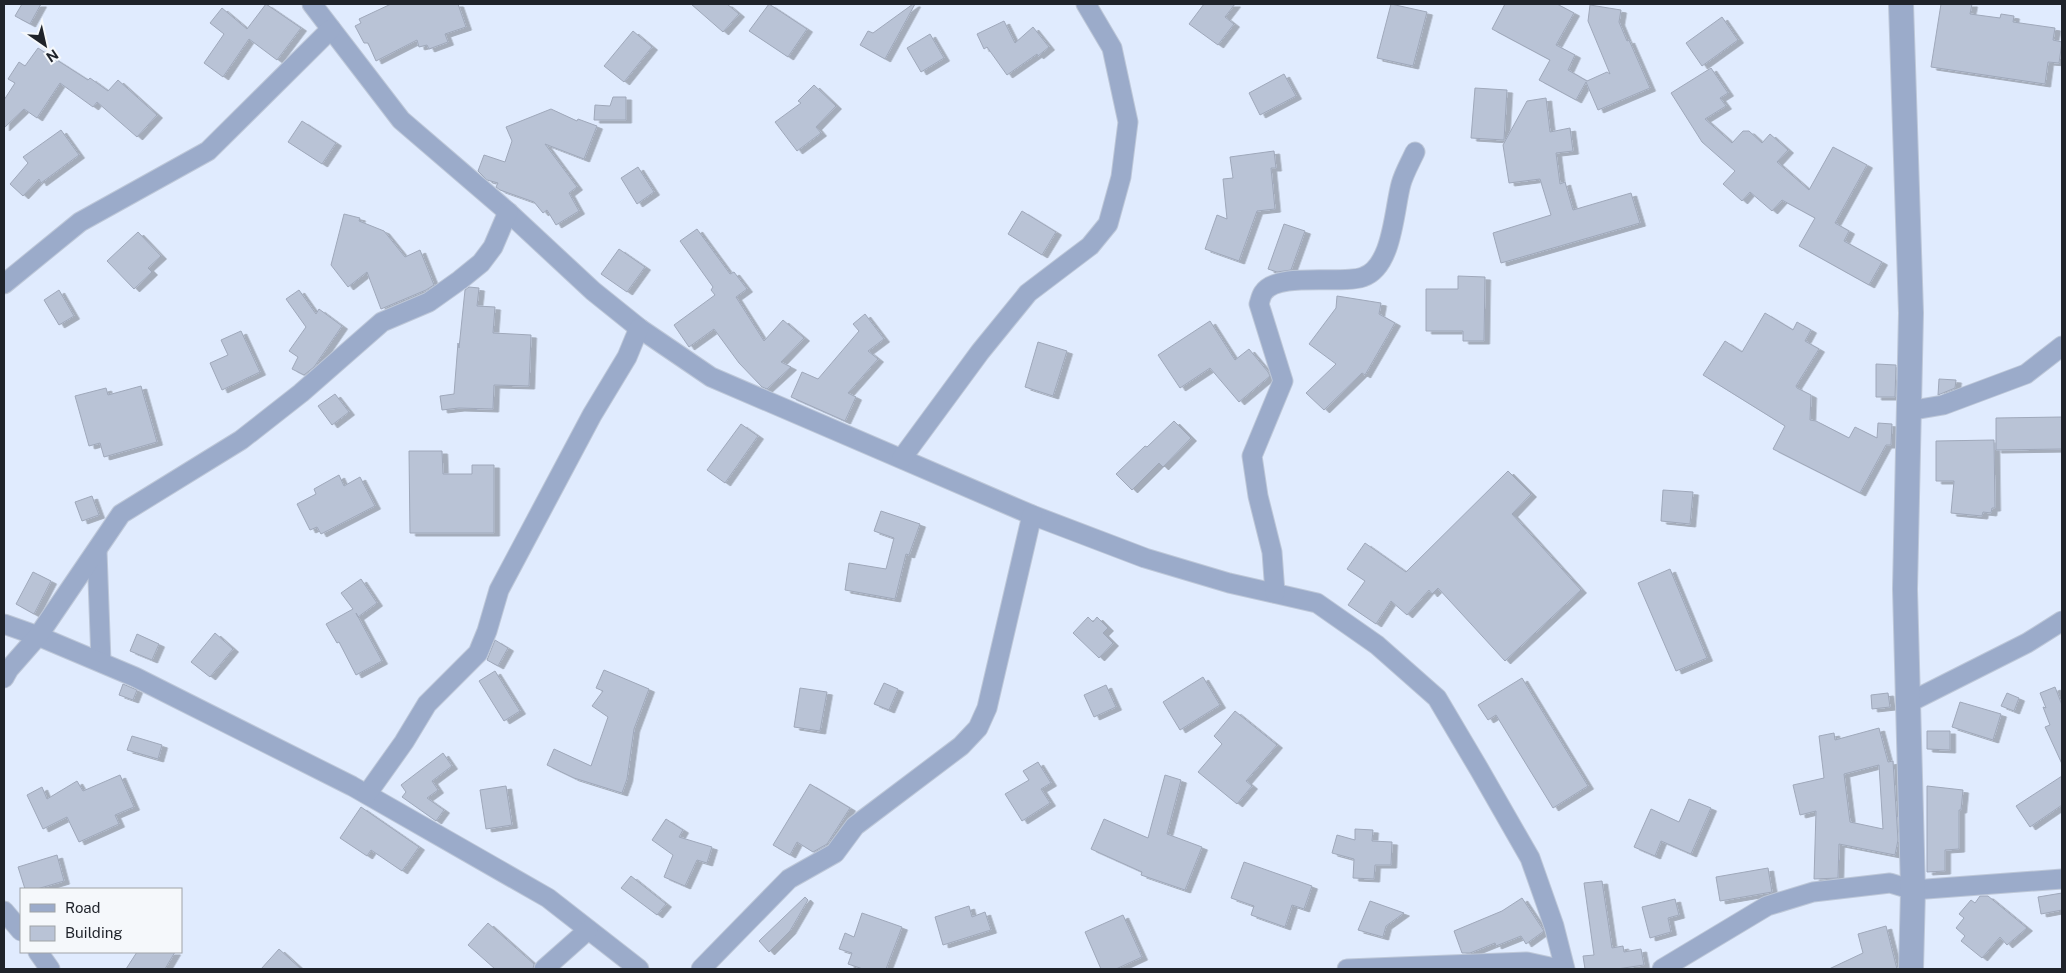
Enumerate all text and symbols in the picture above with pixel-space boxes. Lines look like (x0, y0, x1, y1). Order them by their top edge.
north arrow (20, 20, 70, 70)
text: N (43, 46, 61, 65)
legend (20, 888, 182, 953)
text: Road (65, 899, 101, 916)
text: Building (65, 924, 123, 941)

